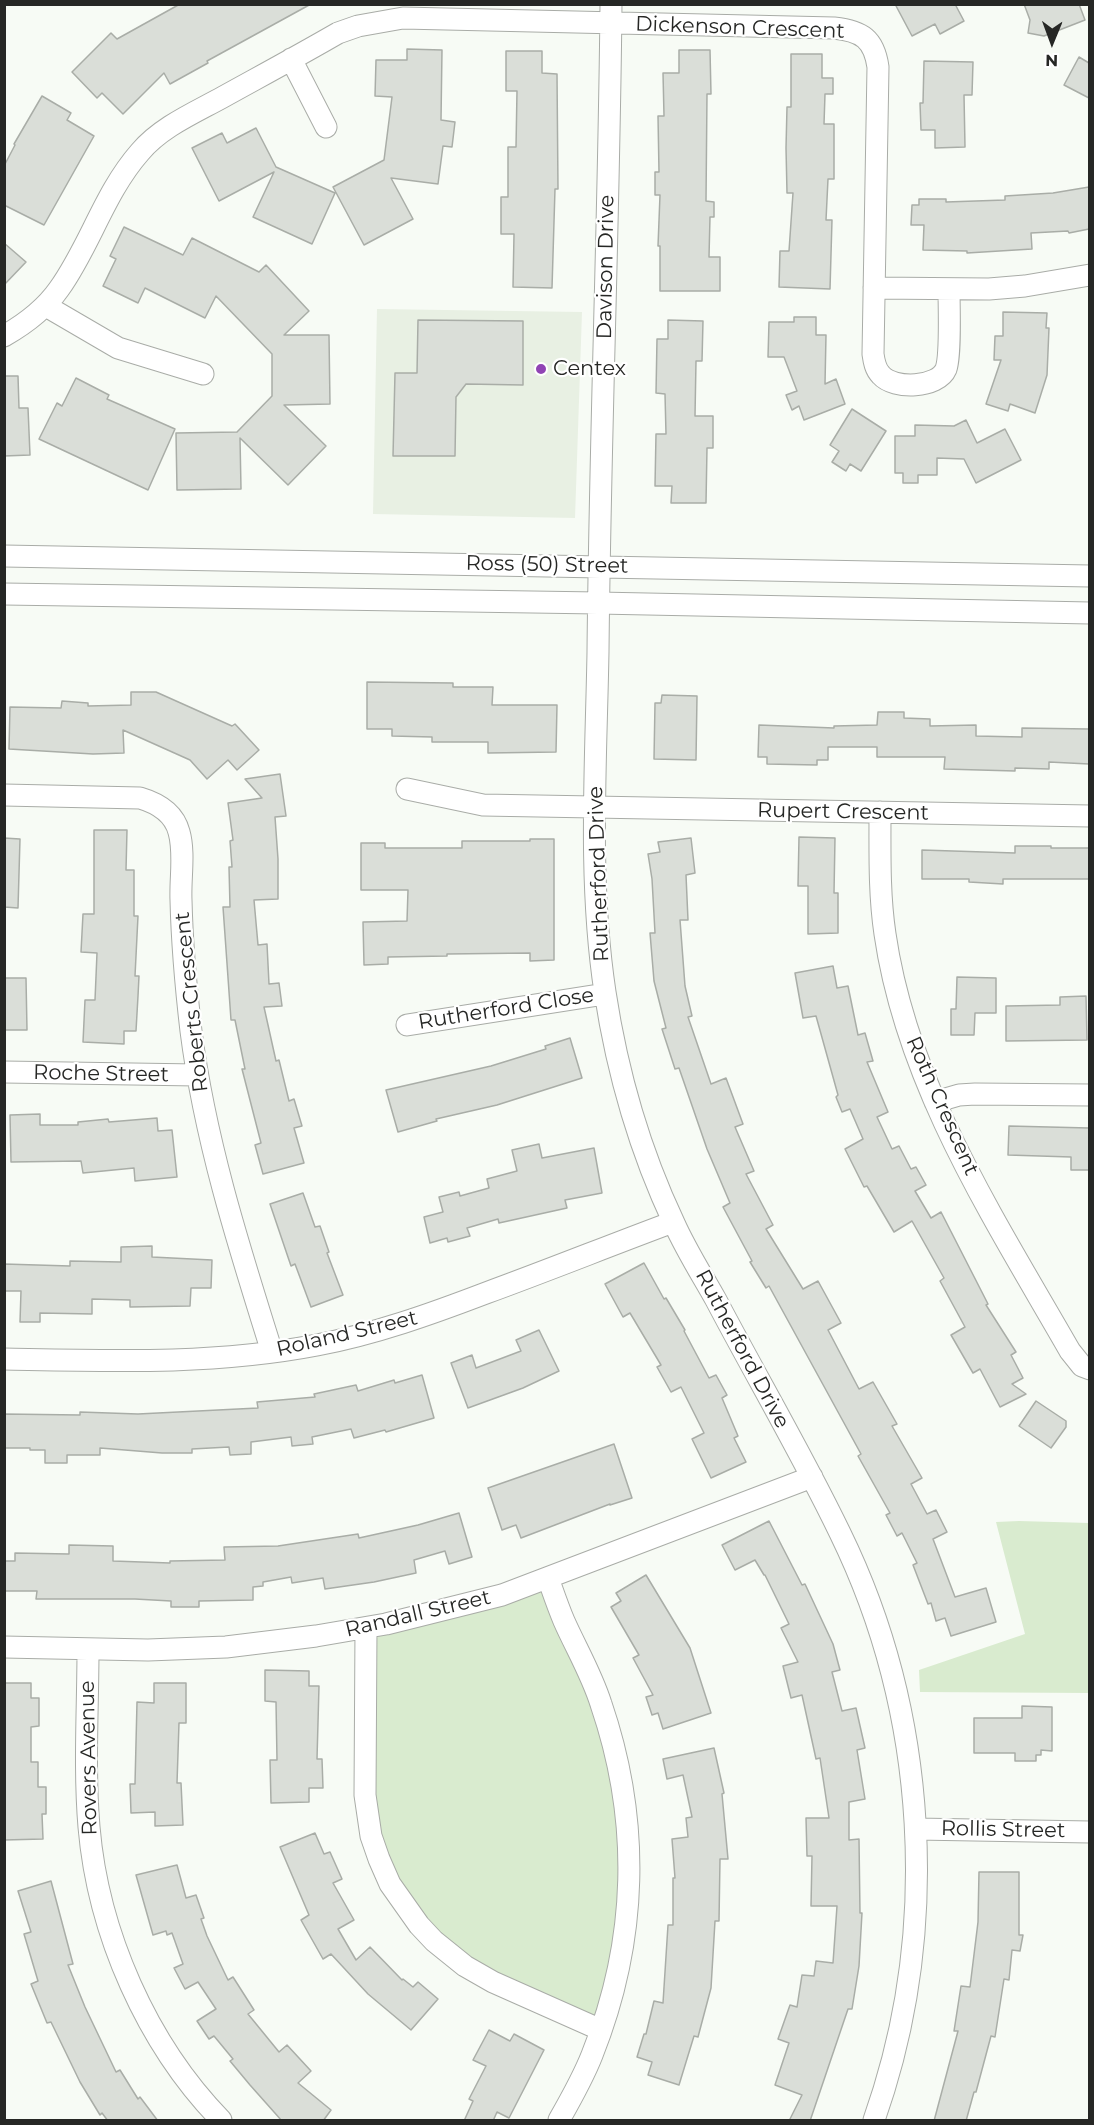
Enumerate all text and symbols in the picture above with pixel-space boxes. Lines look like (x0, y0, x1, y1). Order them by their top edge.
street label: Dickenson Crescent (635, 12, 845, 44)
north arrow (1022, 12, 1082, 72)
text: N (1045, 51, 1058, 70)
street label: Davison Drive (592, 194, 620, 340)
place label: Centex (553, 356, 626, 382)
marker: Centex (534, 362, 548, 376)
street label: Ross (50) Street (465, 551, 629, 579)
street label: Rutherford Drive (583, 786, 615, 962)
street label: Rupert Crescent (757, 798, 929, 826)
street label: Roberts Crescent (170, 911, 214, 1093)
street label: Rutherford Close (416, 983, 596, 1035)
street label: Roth Crescent (900, 1033, 984, 1179)
street label: Roche Street (33, 1060, 169, 1088)
street label: Rutherford Drive (690, 1265, 794, 1433)
street label: Roland Street (274, 1306, 420, 1362)
street label: Randall Street (343, 1585, 493, 1643)
street label: Rovers Avenue (75, 1680, 103, 1836)
street label: Rollis Street (941, 1816, 1065, 1844)

